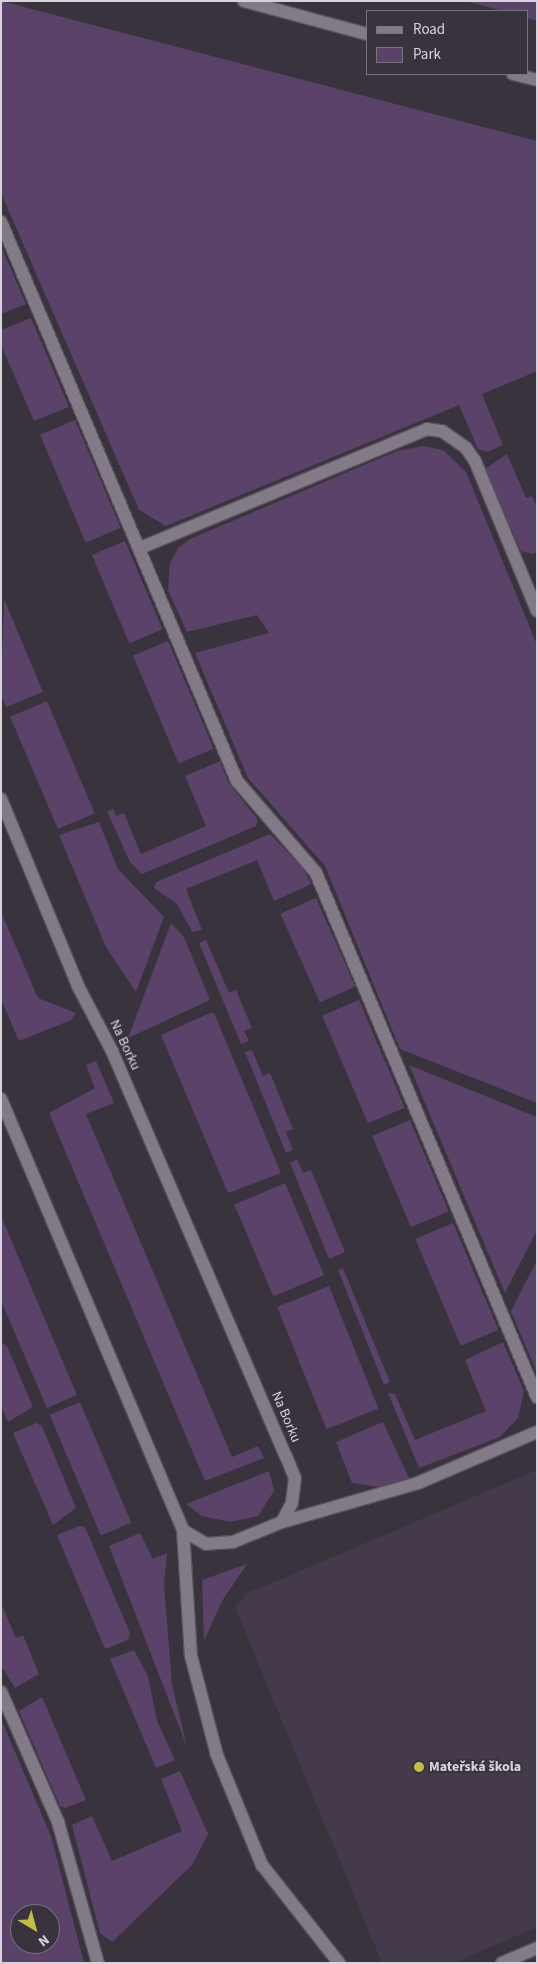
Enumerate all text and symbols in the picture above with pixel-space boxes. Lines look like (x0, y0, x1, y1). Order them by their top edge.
legend (366, 10, 528, 75)
text: Road (413, 19, 445, 40)
text: Park (413, 44, 441, 65)
street label: Na Borku (106, 1017, 144, 1073)
street label: Na Borku (268, 1389, 304, 1445)
place label: Mateřská škola (429, 1759, 521, 1775)
marker: Mateřská škola (413, 1761, 425, 1773)
north arrow (10, 1904, 60, 1954)
text: N (34, 1929, 53, 1951)

